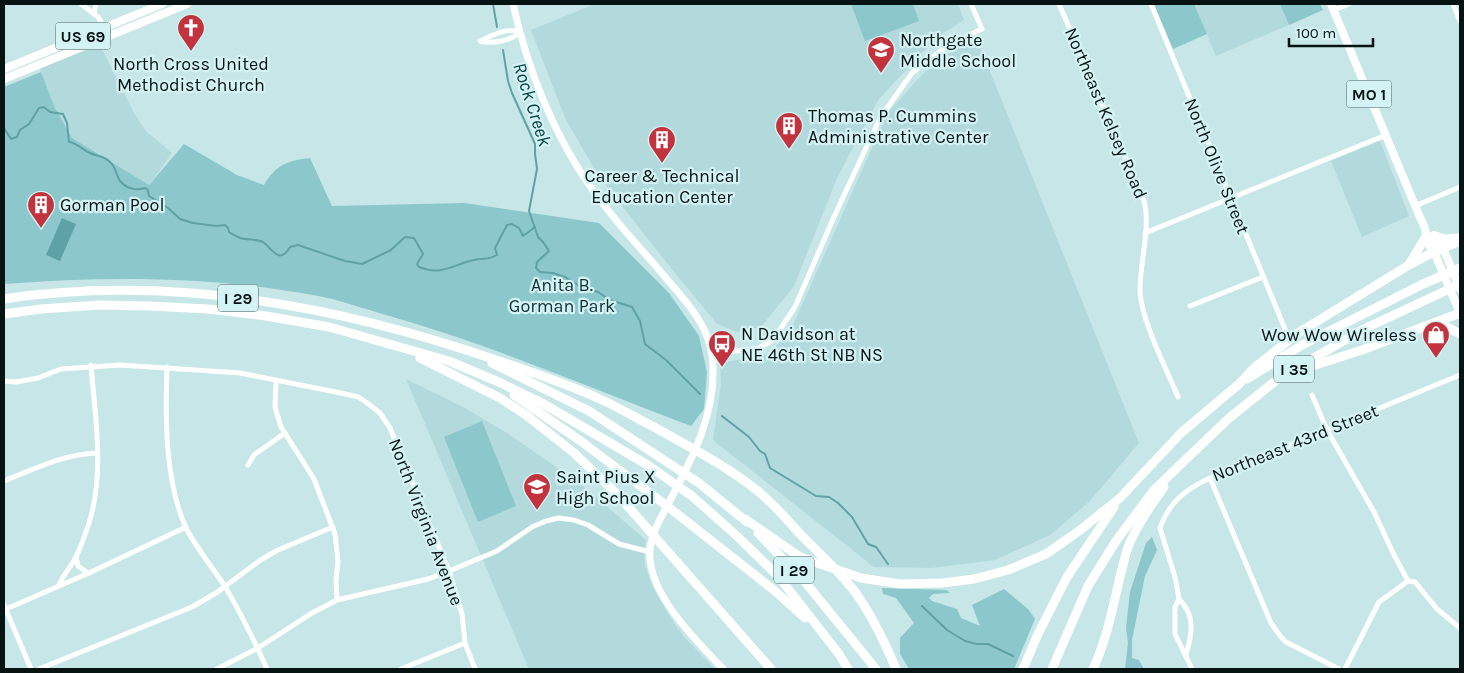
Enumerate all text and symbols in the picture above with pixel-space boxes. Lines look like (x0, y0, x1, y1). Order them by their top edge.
church icon: North Cross United Methodist Church (176, 13, 206, 52)
scale bar (1289, 15, 1373, 47)
road number: US 69 (56, 22, 110, 50)
street label: Northeast Kelsey Road (1060, 24, 1152, 202)
text: 100 m (1296, 24, 1336, 42)
place label: Northgate Middle School (900, 29, 1016, 72)
school or university icon: Northgate Middle School (866, 35, 896, 74)
place label: North Cross United Methodist Church (113, 53, 269, 96)
water label: Rock Creek (508, 60, 556, 149)
road number: MO 1 (1346, 80, 1392, 108)
street label: North Olive Street (1180, 95, 1254, 237)
place label: Thomas P. Cummins Administrative Center (808, 105, 989, 148)
building icon: Thomas P. Cummins Administrative Center (774, 111, 804, 150)
building icon: Career & Technical Education Center (647, 125, 677, 164)
place label: Career & Technical Education Center (585, 165, 739, 208)
building icon: Gorman Pool (26, 190, 56, 229)
place label: Gorman Pool (60, 194, 165, 216)
park label: Anita B. Gorman Park (509, 274, 615, 317)
road number: I 29 (218, 284, 258, 312)
shop icon: Wow Wow Wireless (1421, 320, 1451, 359)
place label: N Davidson at NE 46th St NB NS (741, 323, 883, 366)
place label: Wow Wow Wireless (1261, 324, 1417, 346)
bus stop icon: N Davidson at NE 46th St NB NS (707, 329, 737, 368)
road number: I 35 (1274, 356, 1314, 382)
street label: Northeast 43rd Street (1209, 399, 1382, 486)
street label: North Virginia Avenue (384, 435, 468, 609)
place label: Saint Pius X High School (556, 466, 656, 509)
school or university icon: Saint Pius X High School (522, 472, 552, 511)
road number: I 29 (774, 556, 814, 584)

